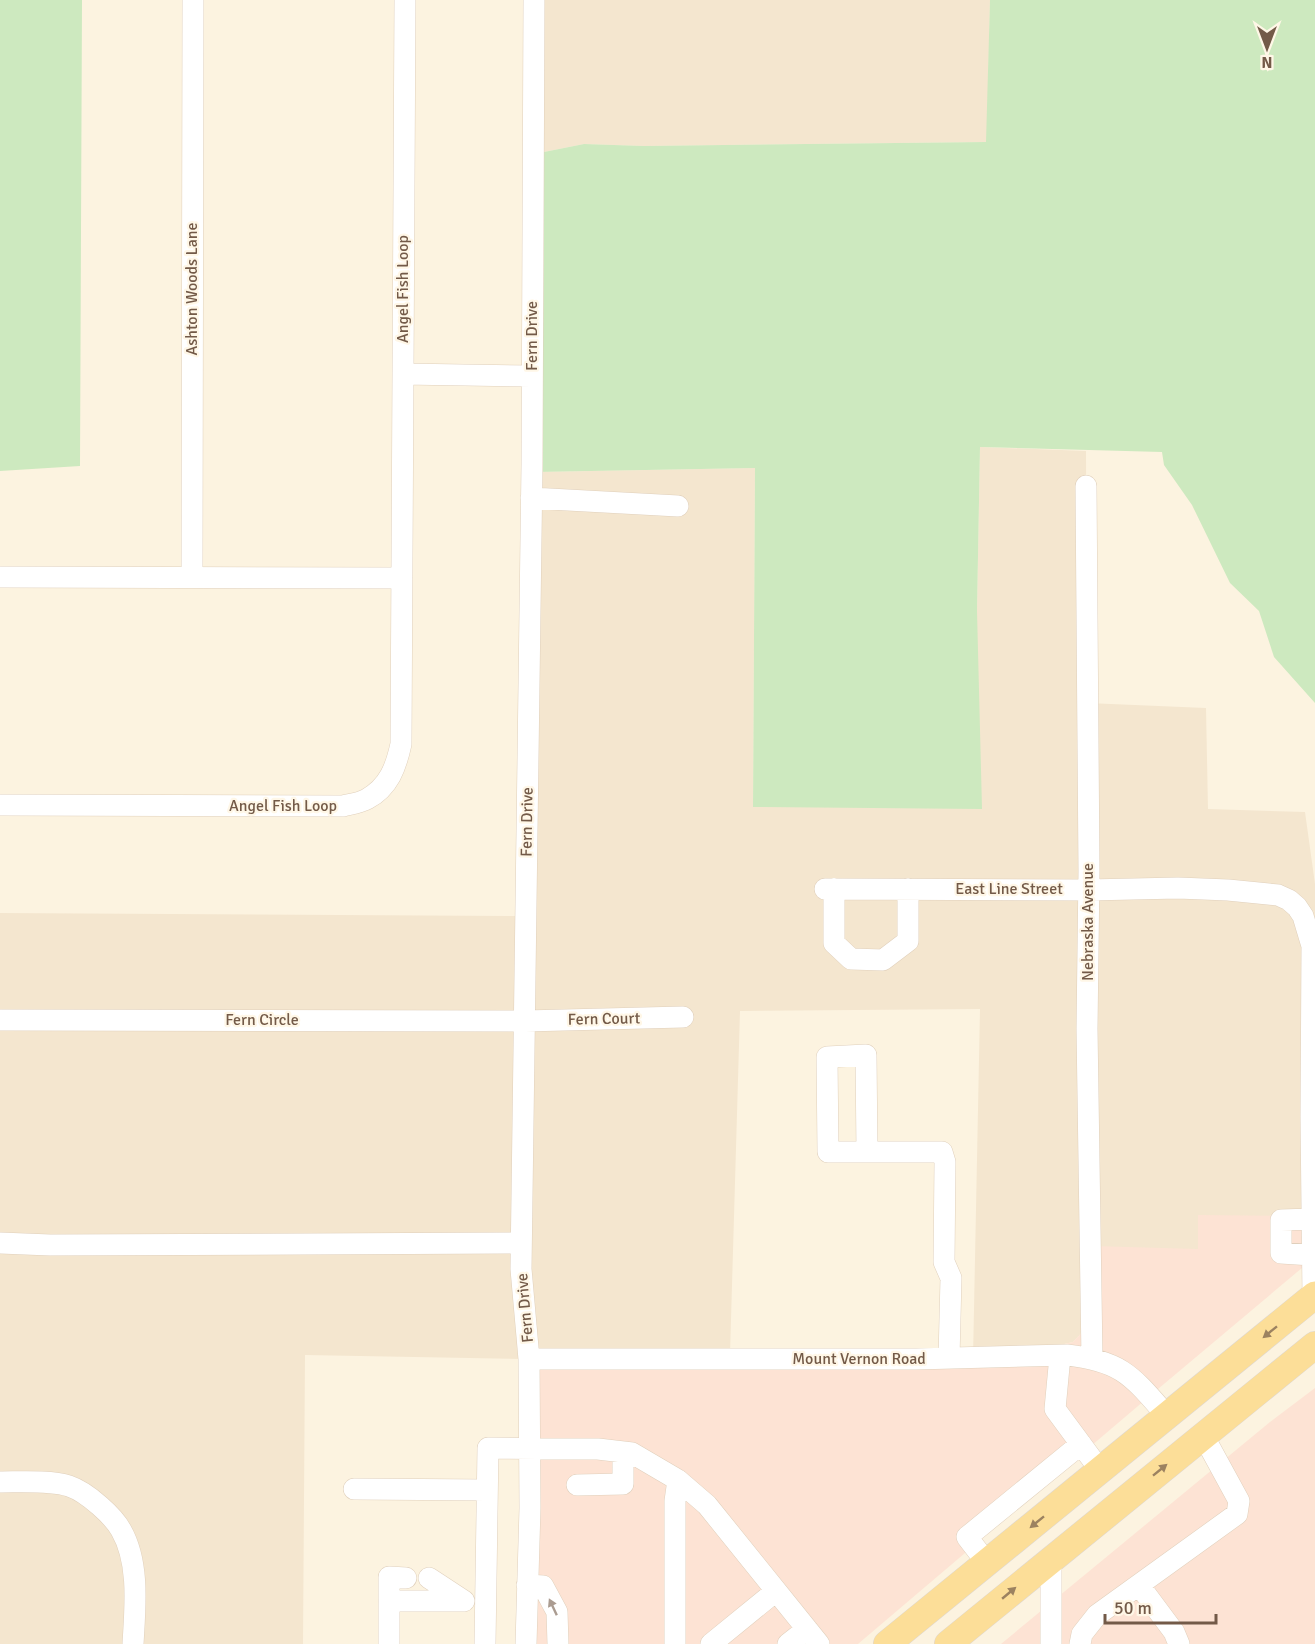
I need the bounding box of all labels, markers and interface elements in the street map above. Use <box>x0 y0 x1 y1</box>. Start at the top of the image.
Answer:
north arrow <box>1237 18 1297 78</box>
text: N <box>1261 52 1273 72</box>
street label: Ashton Woods Lane <box>182 222 202 356</box>
street label: Angel Fish Loop <box>393 235 413 343</box>
street label: Fern Drive <box>522 301 542 371</box>
street label: Fern Drive <box>516 787 538 857</box>
street label: Angel Fish Loop <box>229 796 337 816</box>
street label: Nebraska Avenue <box>1078 863 1098 981</box>
street label: East Line Street <box>955 879 1063 899</box>
street label: Fern Court <box>568 1008 641 1030</box>
street label: Fern Circle <box>225 1010 299 1030</box>
street label: Fern Drive <box>512 1272 538 1344</box>
one-way arrow <box>1262 1325 1278 1338</box>
street label: Mount Vernon Road <box>792 1349 926 1369</box>
one-way arrow <box>1152 1464 1167 1477</box>
one-way arrow <box>1029 1515 1045 1528</box>
one-way arrow <box>1001 1587 1017 1600</box>
scale bar <box>1105 1587 1216 1625</box>
one-way arrow <box>548 1597 558 1615</box>
text: 50 m <box>1114 1597 1152 1619</box>

